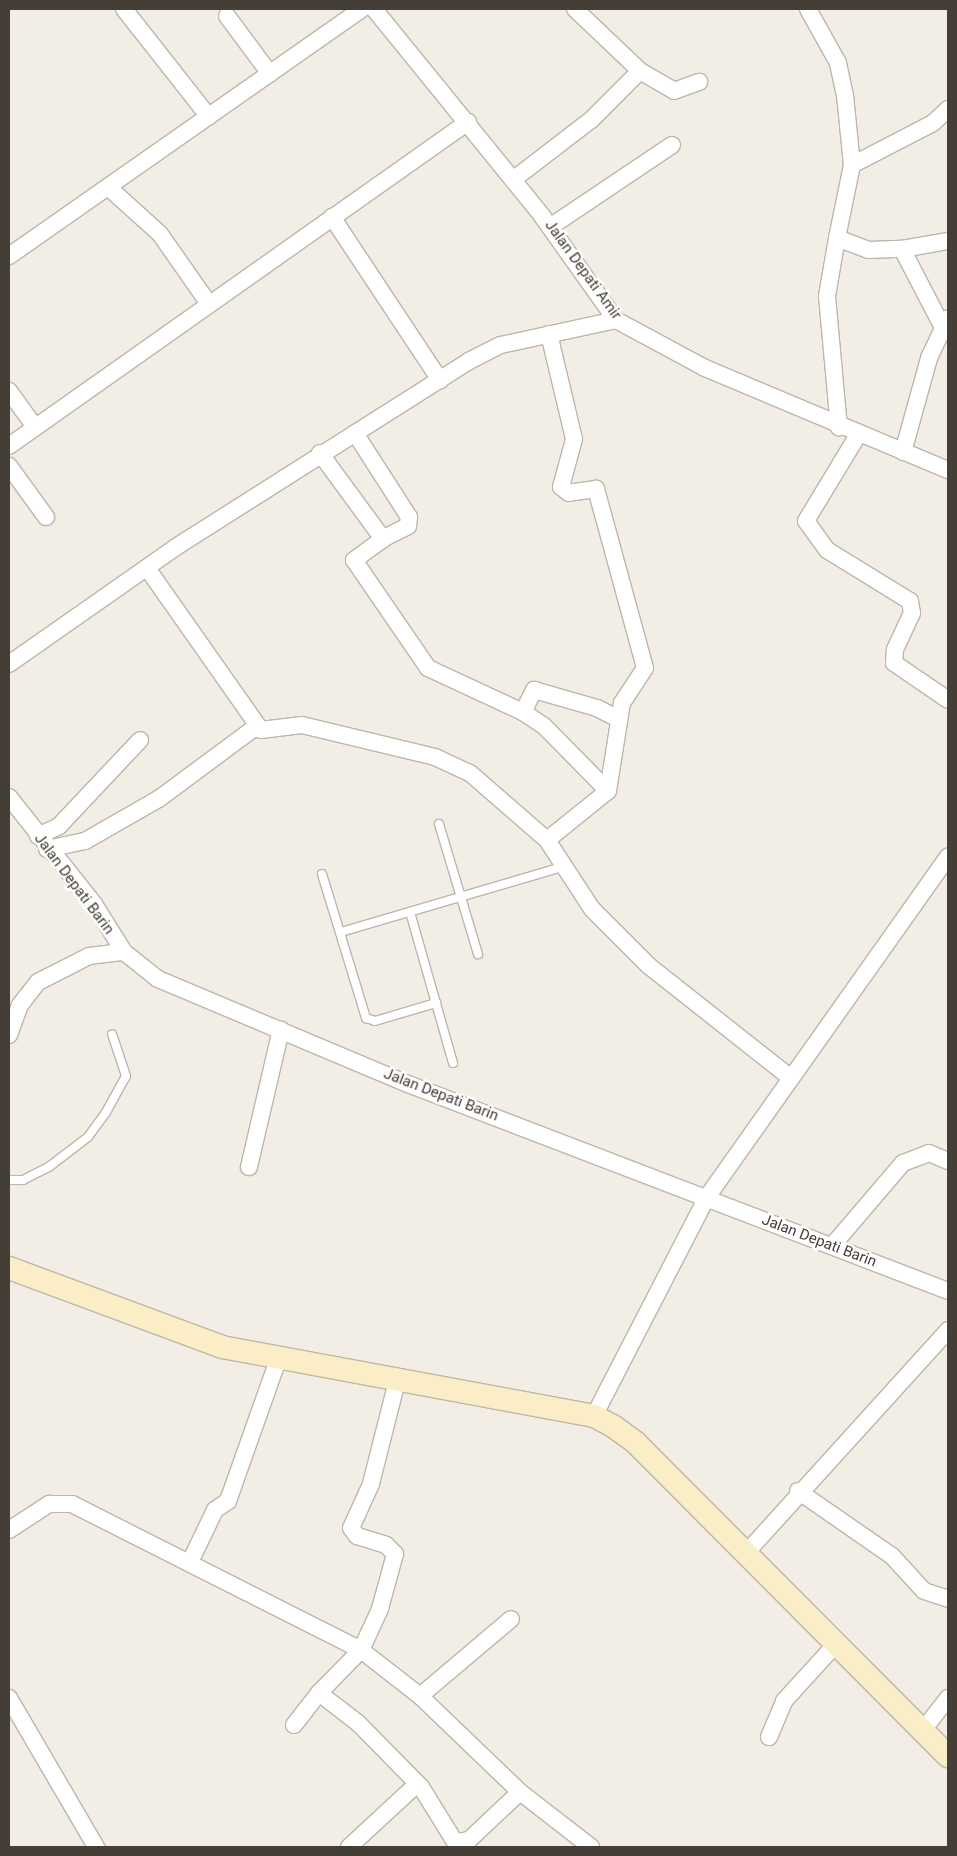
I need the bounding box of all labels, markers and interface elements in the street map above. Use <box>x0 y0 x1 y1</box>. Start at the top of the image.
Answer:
street label: Jalan Depati Amir <box>541 217 625 323</box>
street label: Jalan Depati Barin <box>30 830 118 938</box>
street label: Jalan Depati Barin <box>381 1065 501 1125</box>
street label: Jalan Depati Barin <box>759 1211 879 1271</box>

